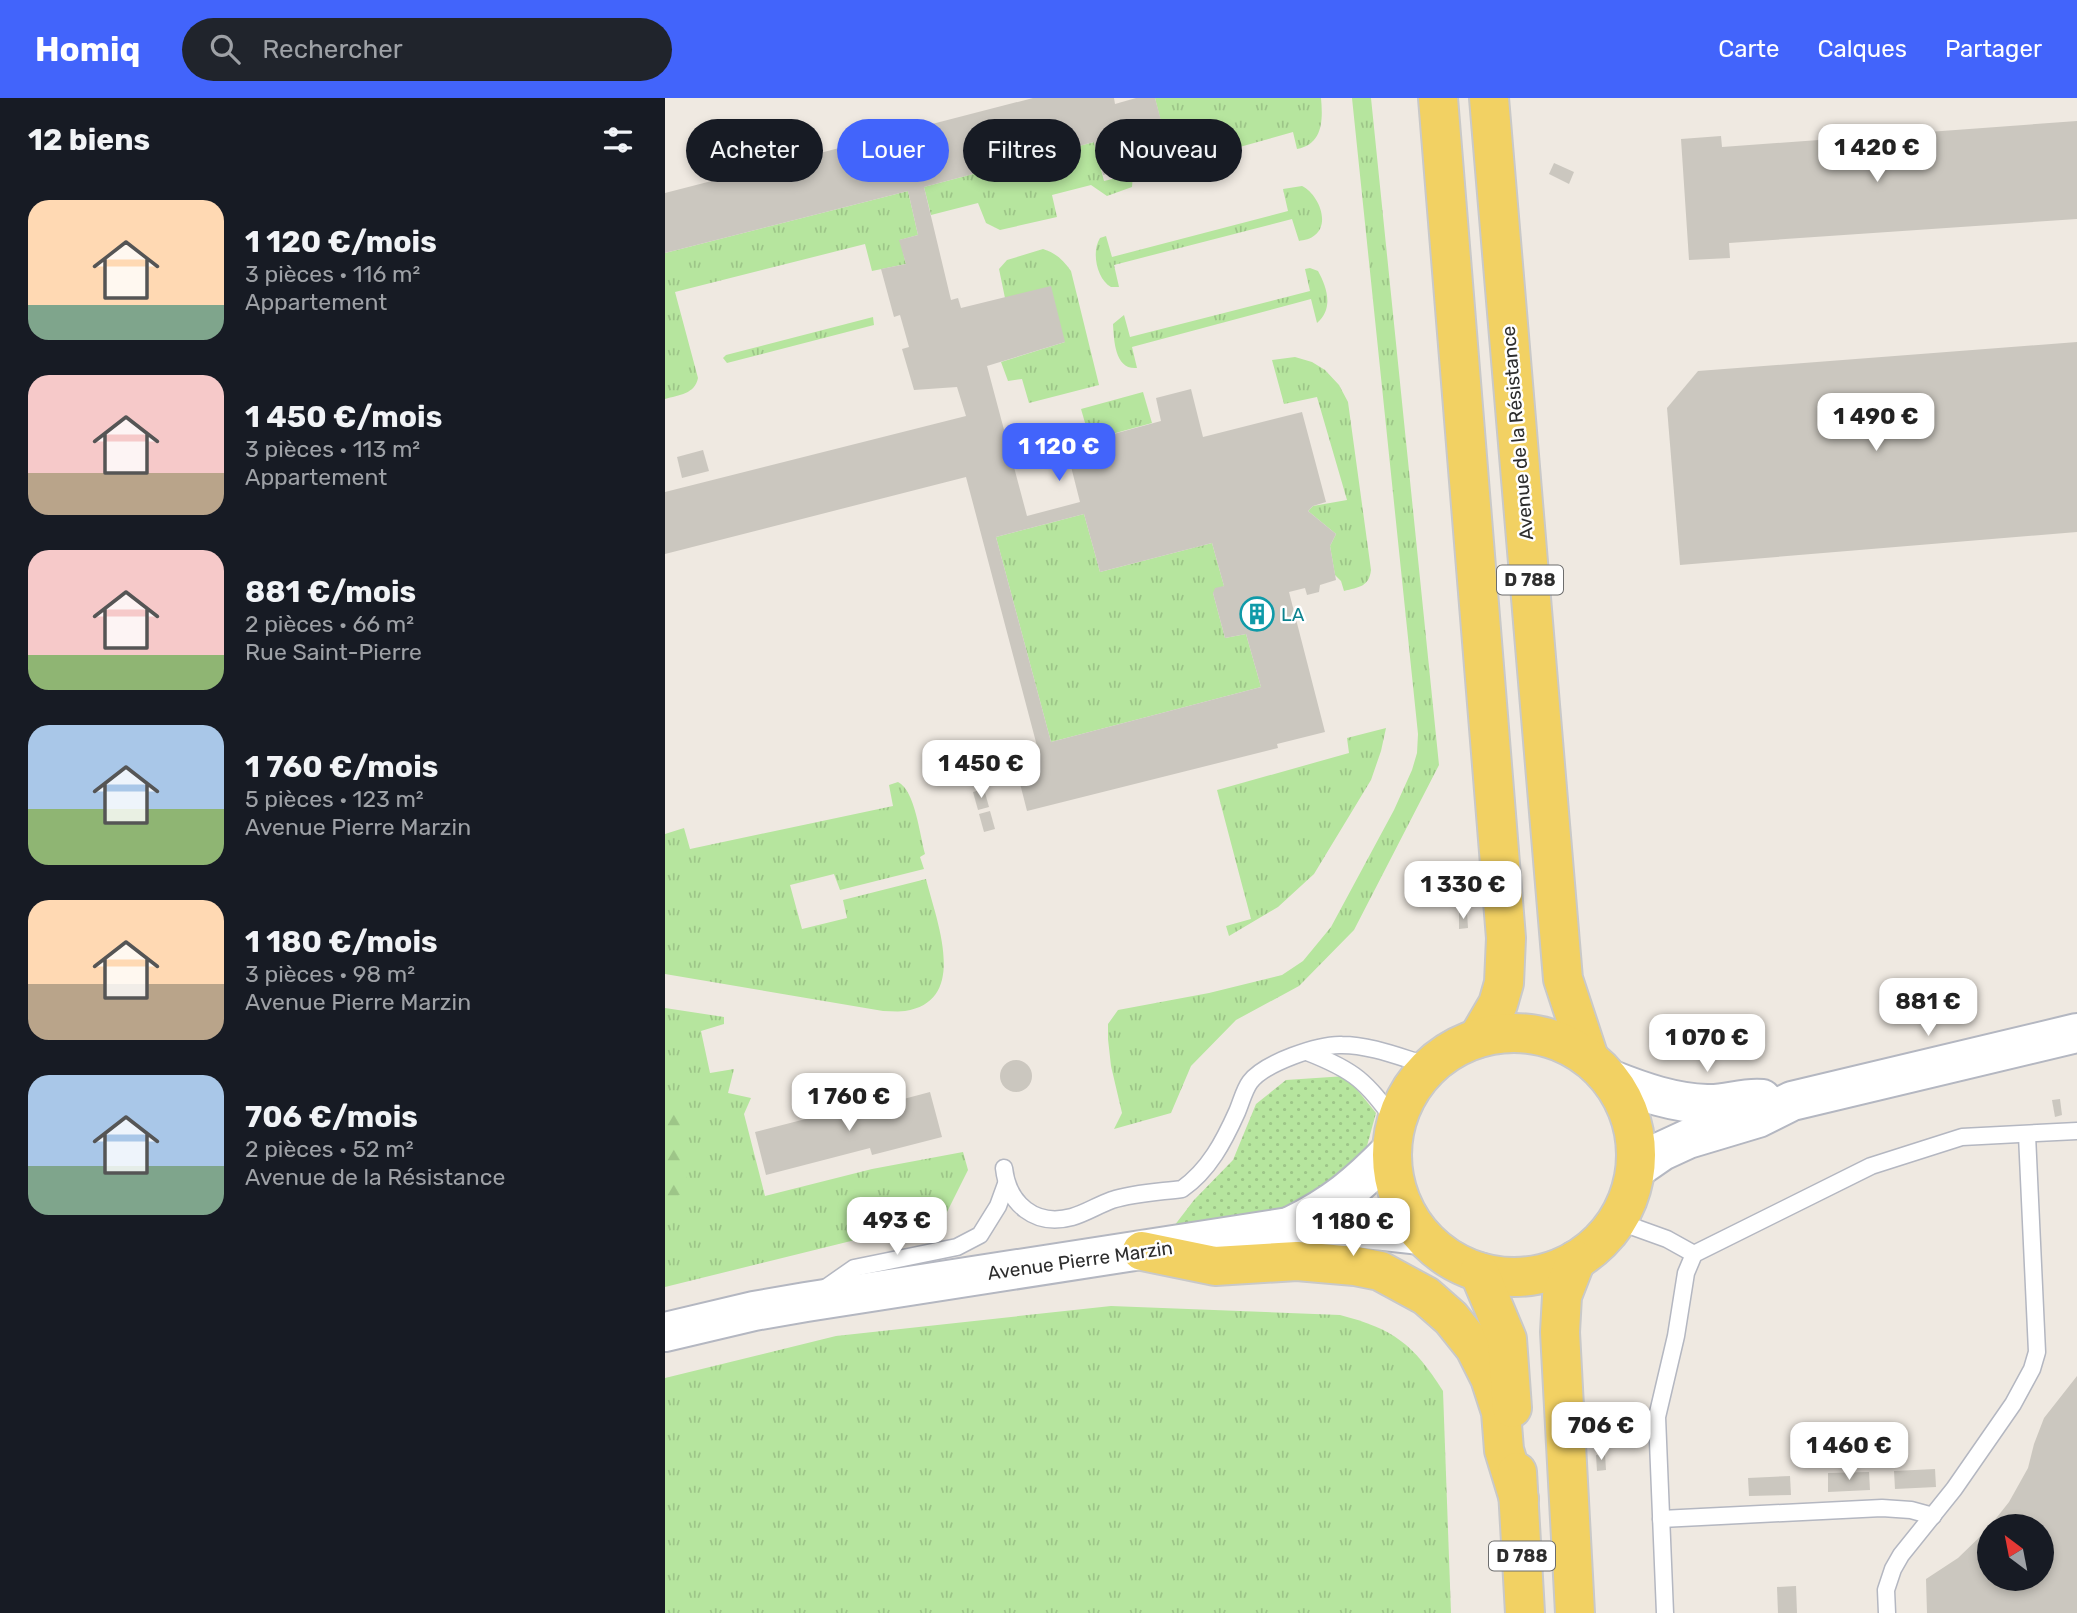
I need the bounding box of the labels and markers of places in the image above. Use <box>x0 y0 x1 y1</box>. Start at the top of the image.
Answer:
pin: 1 420 € <box>1812 125 1942 184</box>
pin: 1 490 € <box>1811 394 1941 453</box>
pin: 1 120 € <box>994 424 1124 483</box>
building icon: LA <box>1238 595 1276 633</box>
place label: LA <box>1281 603 1305 626</box>
pin: 1 450 € <box>916 740 1046 800</box>
pin: 1 330 € <box>1398 862 1528 921</box>
pin: 881 € <box>1879 978 1977 1038</box>
pin: 1 070 € <box>1642 1014 1772 1074</box>
pin: 1 760 € <box>784 1074 914 1133</box>
pin: 493 € <box>848 1198 946 1257</box>
pin: 1 180 € <box>1288 1198 1418 1258</box>
pin: 706 € <box>1552 1402 1650 1462</box>
pin: 1 460 € <box>1784 1422 1914 1482</box>

